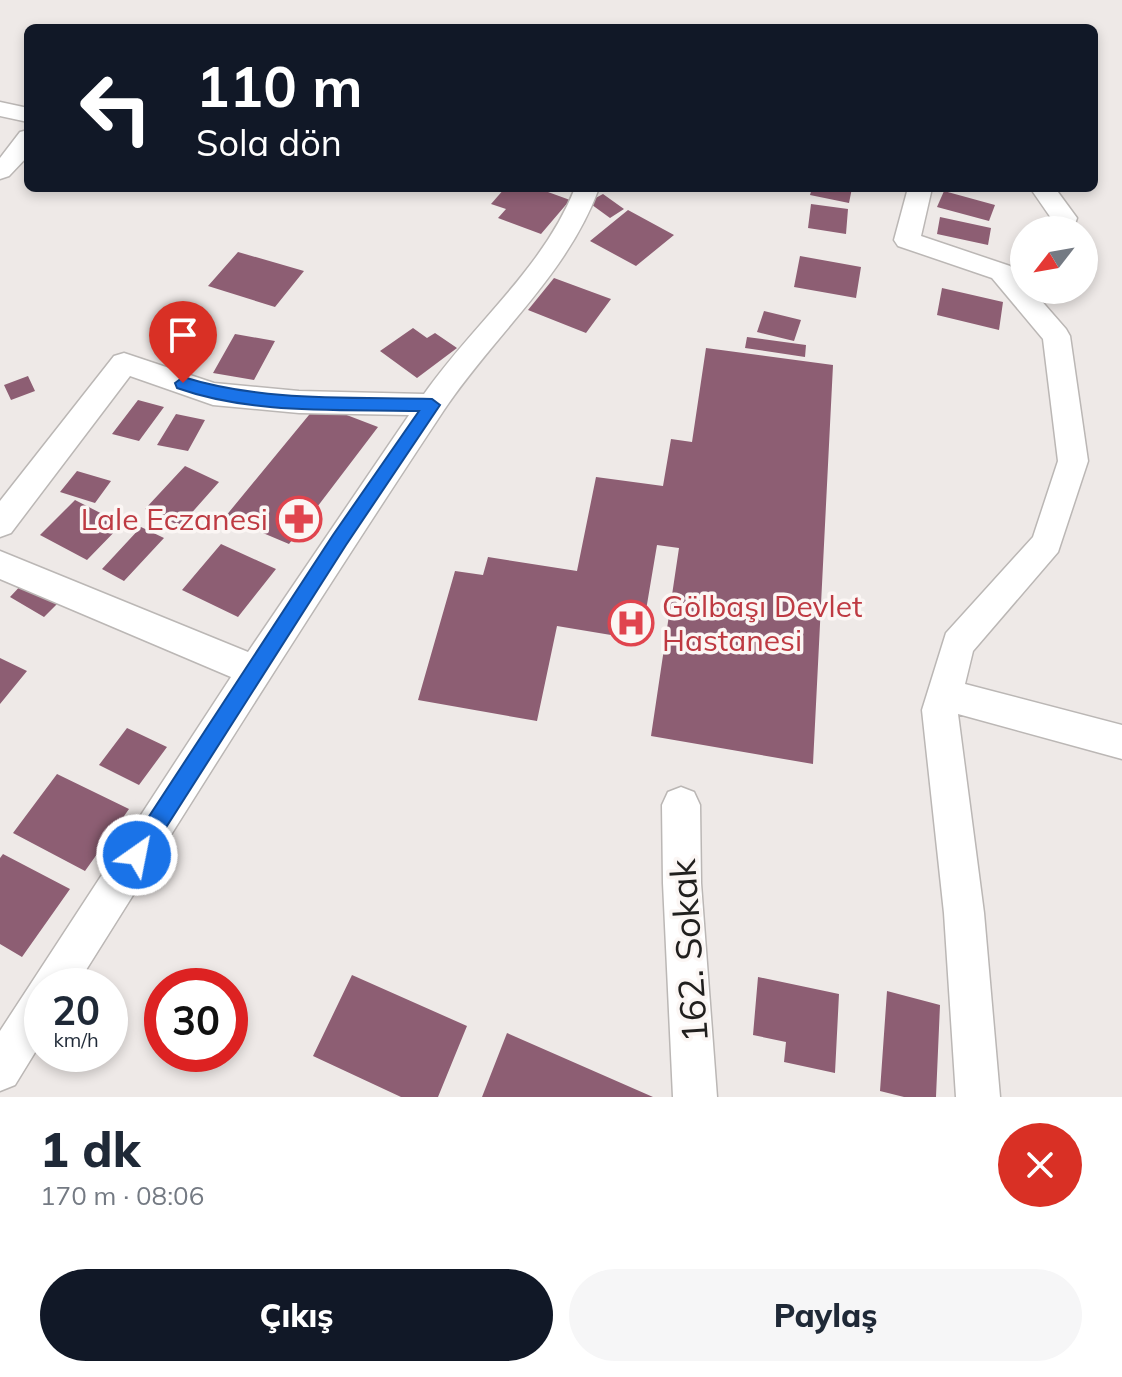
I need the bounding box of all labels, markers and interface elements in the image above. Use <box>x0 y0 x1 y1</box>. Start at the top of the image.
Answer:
text: 110 m <box>196 51 363 121</box>
icon: left <box>64 56 168 160</box>
text: Sola dön <box>196 120 342 165</box>
north arrow <box>1010 216 1098 304</box>
map controls <box>1010 216 1098 304</box>
pin <box>149 301 217 383</box>
icon: arrive <box>161 313 205 357</box>
pharmacy icon: Lale Eczanesi <box>275 495 323 543</box>
place label: Lale Eczanesi <box>81 500 268 538</box>
place label: Gölbaşı Devlet Hastanesi <box>662 587 862 659</box>
hospital icon: Gölbaşı Devlet Hastanesi <box>607 599 655 647</box>
position arrow <box>95 813 179 897</box>
street label: 162. Sokak <box>659 857 717 1044</box>
speed limit sign: 30 <box>144 968 248 1072</box>
text: 20 <box>52 985 100 1035</box>
text: km/h <box>53 1027 99 1052</box>
text: 1 dk <box>40 1119 140 1179</box>
button: close <box>998 1123 1082 1207</box>
text: 170 m · 08:06 <box>40 1179 204 1212</box>
button: Çıkış <box>40 1269 553 1361</box>
button: Paylaş <box>569 1269 1082 1361</box>

